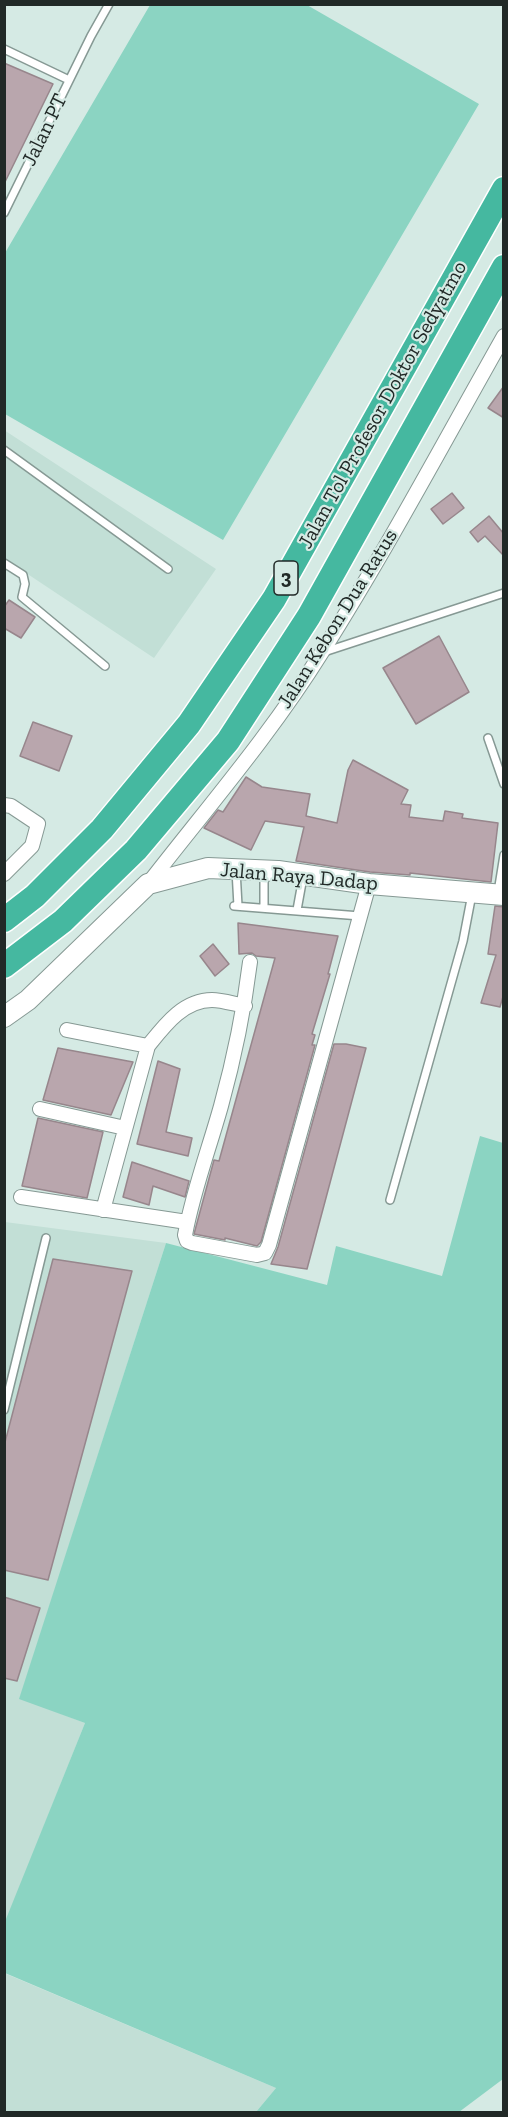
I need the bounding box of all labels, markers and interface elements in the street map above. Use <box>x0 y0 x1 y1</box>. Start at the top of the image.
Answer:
street label: Jalan PT <box>17 90 73 170</box>
street label: Jalan Tol Profesor Doktor Sedyatmo <box>293 257 473 553</box>
street label: Jalan Kebon Dua Ratus <box>273 525 403 713</box>
road number: 3 <box>274 561 298 595</box>
street label: Jalan Raya Dadap <box>219 858 379 896</box>

